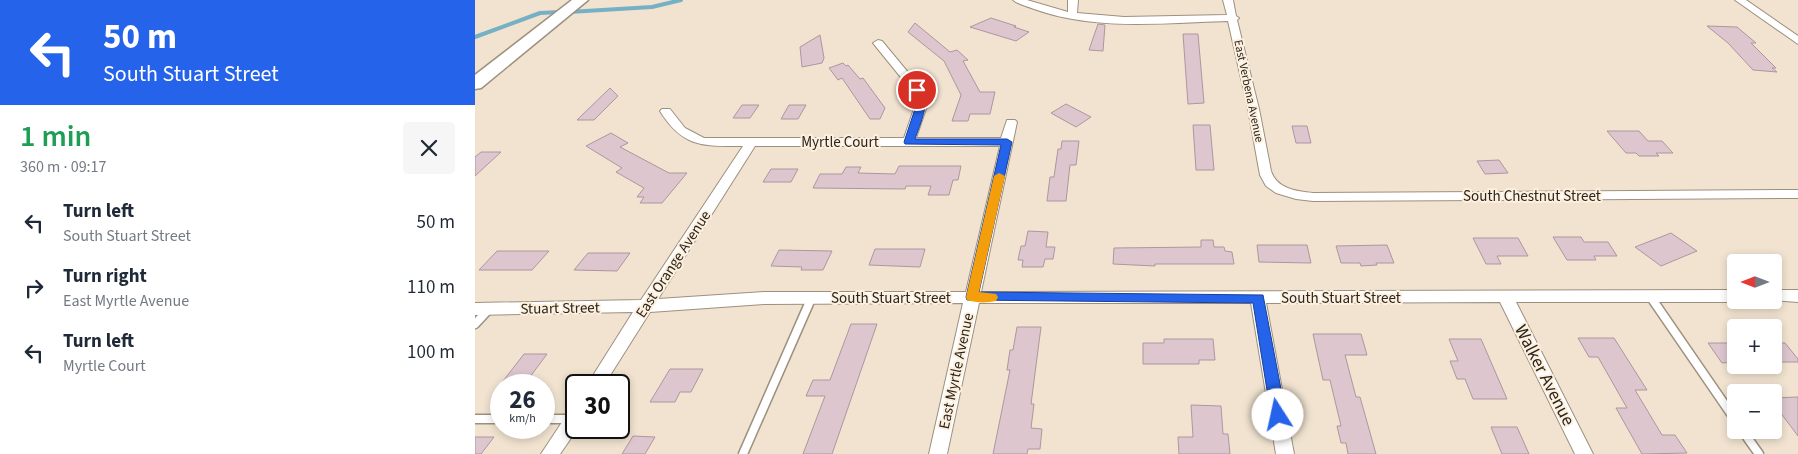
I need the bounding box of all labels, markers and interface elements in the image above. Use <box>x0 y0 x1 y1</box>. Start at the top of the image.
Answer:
text: 50 m <box>103 12 177 62</box>
icon: left <box>20 20 85 85</box>
street label: East Verbena Avenue <box>1229 38 1268 144</box>
text: South Stuart Street <box>103 58 279 90</box>
pin <box>896 69 938 111</box>
icon: arrive <box>903 76 931 104</box>
text: 1 min <box>20 115 91 158</box>
button: close <box>403 122 455 174</box>
street label: Myrtle Court <box>801 132 879 153</box>
text: 360 m · 09:17 <box>20 156 107 178</box>
street label: South Chestnut Street <box>1463 186 1601 207</box>
text: Turn left <box>63 198 134 225</box>
street label: East Orange Avenue <box>631 207 716 322</box>
icon: left <box>20 209 48 237</box>
text: 50 m <box>417 209 455 236</box>
text: South Stuart Street <box>63 225 191 247</box>
north arrow <box>1727 254 1783 309</box>
map controls <box>1727 254 1782 439</box>
text: Turn right <box>63 263 147 290</box>
icon: right <box>20 274 48 302</box>
text: 110 m <box>407 274 455 301</box>
street label: South Stuart Street <box>831 288 951 309</box>
street label: South Stuart Street <box>1281 288 1401 309</box>
text: East Myrtle Avenue <box>63 290 189 312</box>
street label: Stuart Street <box>520 297 600 320</box>
street label: East Myrtle Avenue <box>934 311 979 431</box>
button: + <box>1727 319 1782 374</box>
street label: Walker Avenue <box>1508 320 1581 430</box>
text: Turn left <box>63 328 134 355</box>
icon: left <box>20 339 48 367</box>
text: 100 m <box>407 339 455 366</box>
text: Myrtle Court <box>63 355 146 377</box>
speed limit sign: 30 <box>565 374 630 439</box>
text: 26 <box>509 382 536 418</box>
button: − <box>1727 384 1782 439</box>
position arrow <box>1251 388 1303 440</box>
text: km/h <box>509 410 536 427</box>

